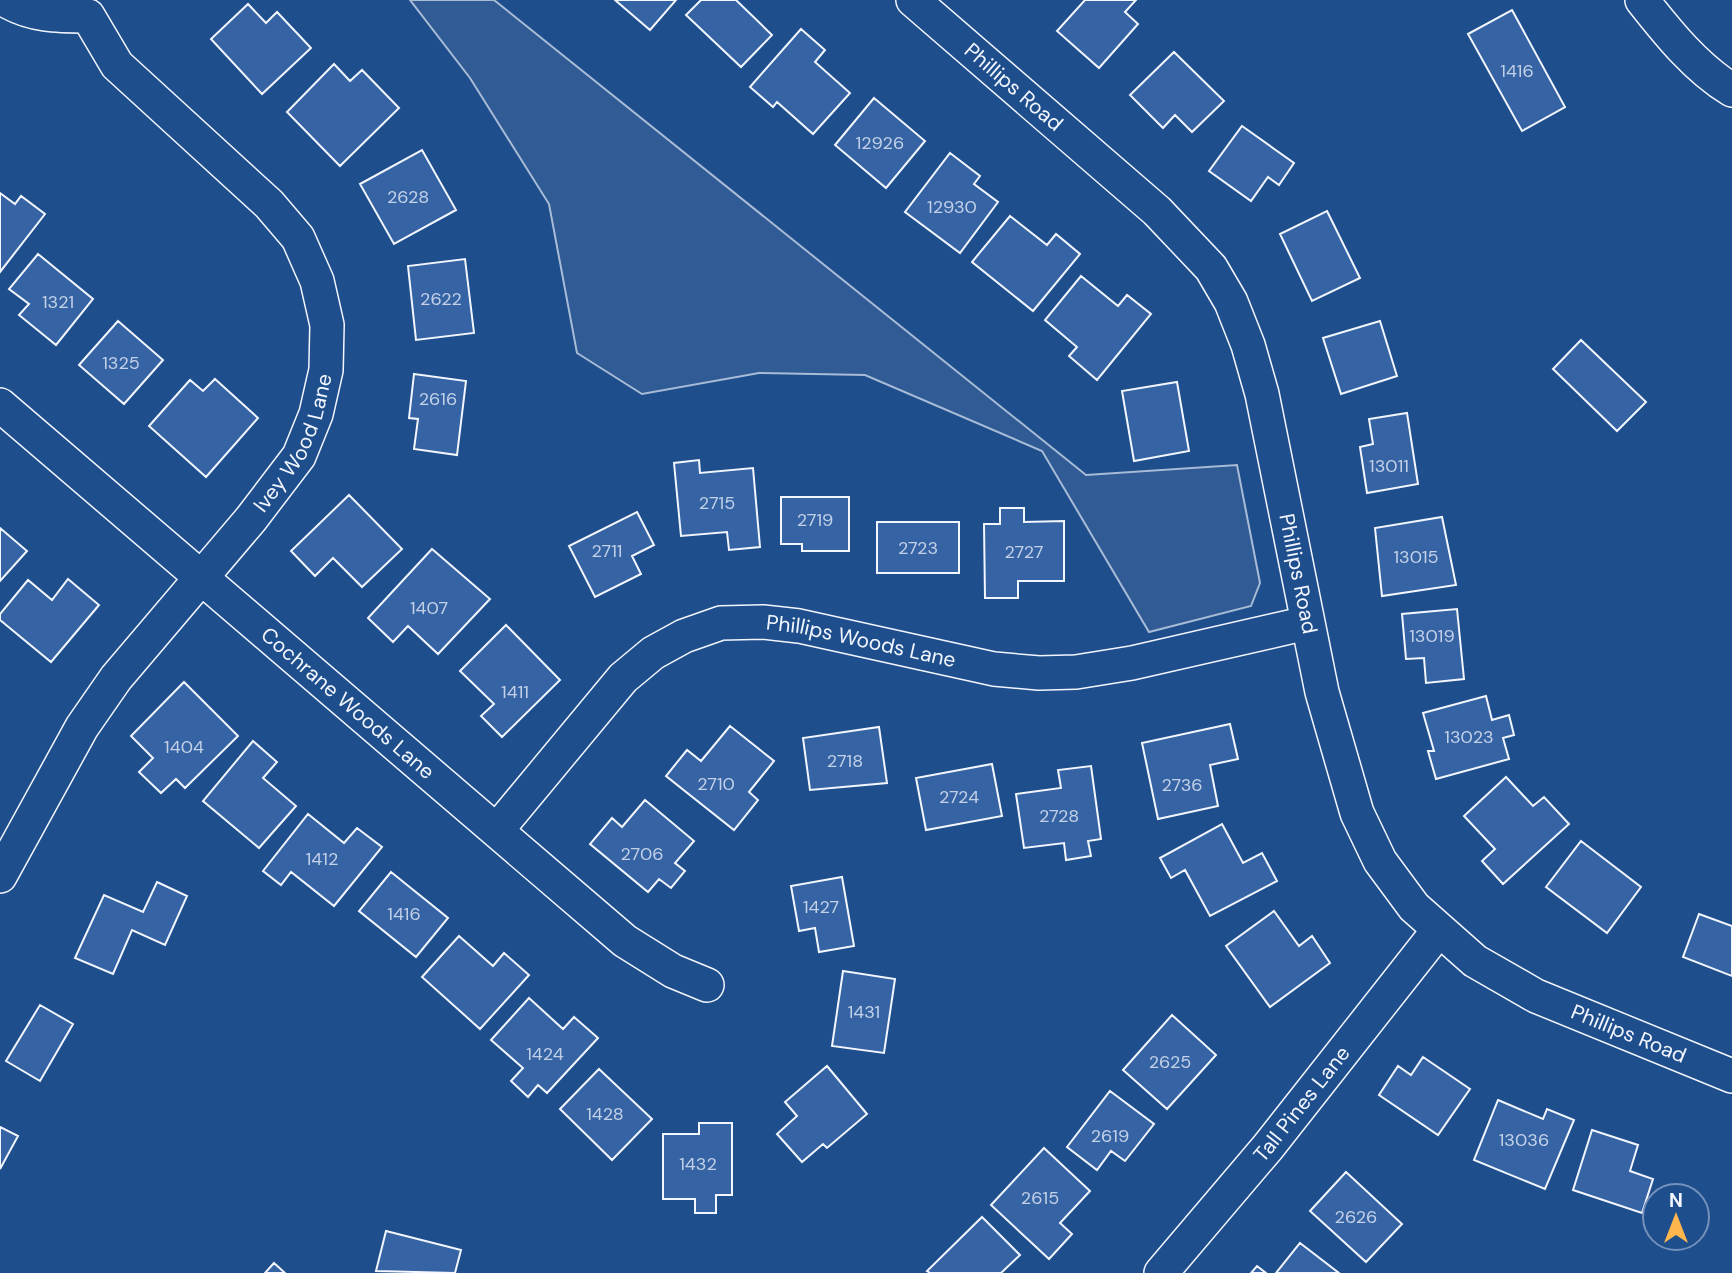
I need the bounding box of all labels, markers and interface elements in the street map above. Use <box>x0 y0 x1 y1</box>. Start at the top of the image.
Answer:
street label: Phillips Road <box>958 37 1069 137</box>
house number: 1416 <box>1500 59 1534 83</box>
house number: 12926 <box>856 131 904 155</box>
house number: 2628 <box>387 185 429 209</box>
house number: 12930 <box>927 195 977 219</box>
house number: 2622 <box>420 287 462 311</box>
house number: 1321 <box>42 290 74 314</box>
house number: 1325 <box>102 351 140 375</box>
street label: Ivey Wood Lane <box>247 371 339 518</box>
house number: 2616 <box>419 387 457 411</box>
house number: 13011 <box>1369 454 1409 478</box>
house number: 2715 <box>699 491 735 515</box>
house number: 2719 <box>797 508 833 532</box>
street label: Phillips Road <box>1272 511 1324 636</box>
house number: 2723 <box>898 536 938 560</box>
house number: 2711 <box>592 539 622 563</box>
house number: 2727 <box>1005 540 1043 564</box>
house number: 13015 <box>1393 545 1439 569</box>
house number: 1407 <box>410 596 448 620</box>
street label: Phillips Woods Lane <box>765 608 959 674</box>
street label: Cochrane Woods Lane <box>255 621 440 786</box>
house number: 13019 <box>1409 624 1455 648</box>
house number: 1411 <box>501 680 529 704</box>
house number: 13023 <box>1444 725 1494 749</box>
house number: 1404 <box>164 735 204 759</box>
house number: 2718 <box>827 749 863 773</box>
house number: 2710 <box>697 772 735 796</box>
house number: 2736 <box>1161 773 1203 797</box>
house number: 2724 <box>939 785 979 809</box>
house number: 2728 <box>1039 804 1079 828</box>
house number: 2706 <box>620 842 664 866</box>
house number: 1412 <box>306 847 338 871</box>
house number: 1427 <box>803 895 839 919</box>
house number: 1416 <box>387 902 421 926</box>
street label: Phillips Road <box>1567 998 1690 1070</box>
house number: 1431 <box>848 1000 880 1024</box>
street label: Tall Pines Lane <box>1247 1040 1356 1168</box>
house number: 1424 <box>526 1042 564 1066</box>
house number: 2625 <box>1149 1050 1191 1074</box>
house number: 1428 <box>586 1102 624 1126</box>
house number: 2619 <box>1091 1124 1129 1148</box>
house number: 13036 <box>1499 1128 1549 1152</box>
house number: 1432 <box>679 1152 717 1176</box>
north arrow <box>1641 1182 1711 1252</box>
house number: 2615 <box>1021 1186 1059 1210</box>
text: N <box>1669 1188 1683 1213</box>
house number: 2626 <box>1335 1205 1377 1229</box>

